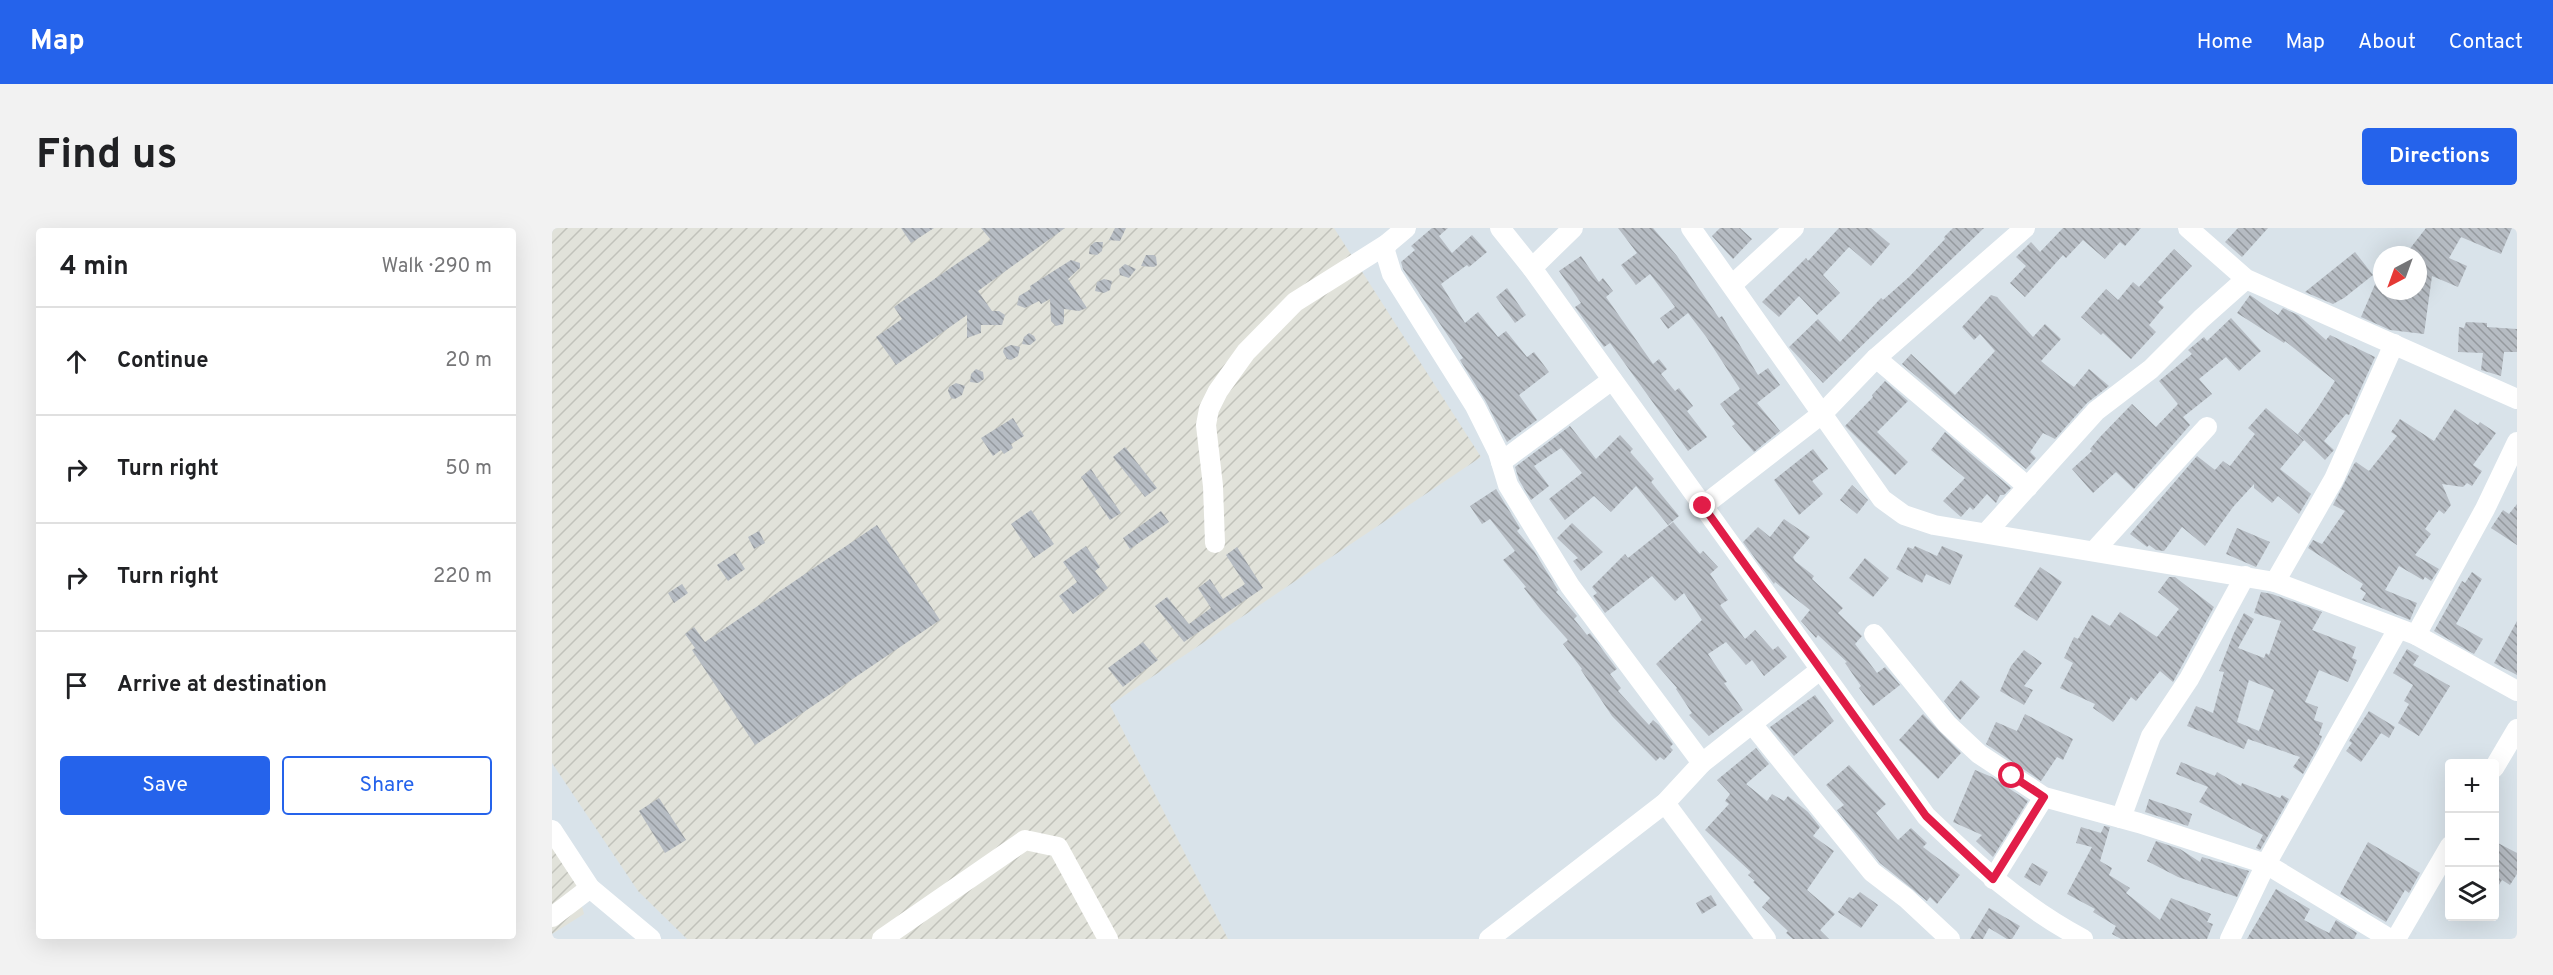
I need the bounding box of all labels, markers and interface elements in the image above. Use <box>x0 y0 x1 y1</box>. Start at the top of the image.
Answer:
text: Map <box>30 24 85 60</box>
text: Home <box>2197 29 2253 56</box>
text: Map <box>2286 29 2325 56</box>
text: About <box>2358 29 2416 56</box>
text: Contact <box>2449 29 2523 56</box>
button: Directions <box>2362 128 2517 185</box>
text: Find us <box>36 130 177 183</box>
north arrow <box>2373 246 2427 300</box>
text: 4 min <box>60 251 129 284</box>
text: Walk · 290 m <box>381 254 492 280</box>
icon: ahead <box>60 345 93 378</box>
text: Continue <box>117 348 208 375</box>
text: 20 m <box>445 348 492 374</box>
icon: right <box>60 453 93 486</box>
text: Turn right <box>117 456 219 483</box>
text: 50 m <box>445 456 492 482</box>
route end <box>1689 492 1715 518</box>
icon: right <box>60 561 93 594</box>
text: Turn right <box>117 564 219 591</box>
text: 220 m <box>433 564 492 590</box>
icon: arrive <box>60 669 93 702</box>
text: Arrive at destination <box>117 672 327 699</box>
button: Save <box>60 756 270 815</box>
button: Share <box>282 756 492 815</box>
map controls <box>2445 759 2499 921</box>
button: + <box>2445 759 2499 813</box>
route start <box>1998 762 2024 788</box>
button: − <box>2445 813 2499 867</box>
button: layers <box>2445 867 2499 921</box>

